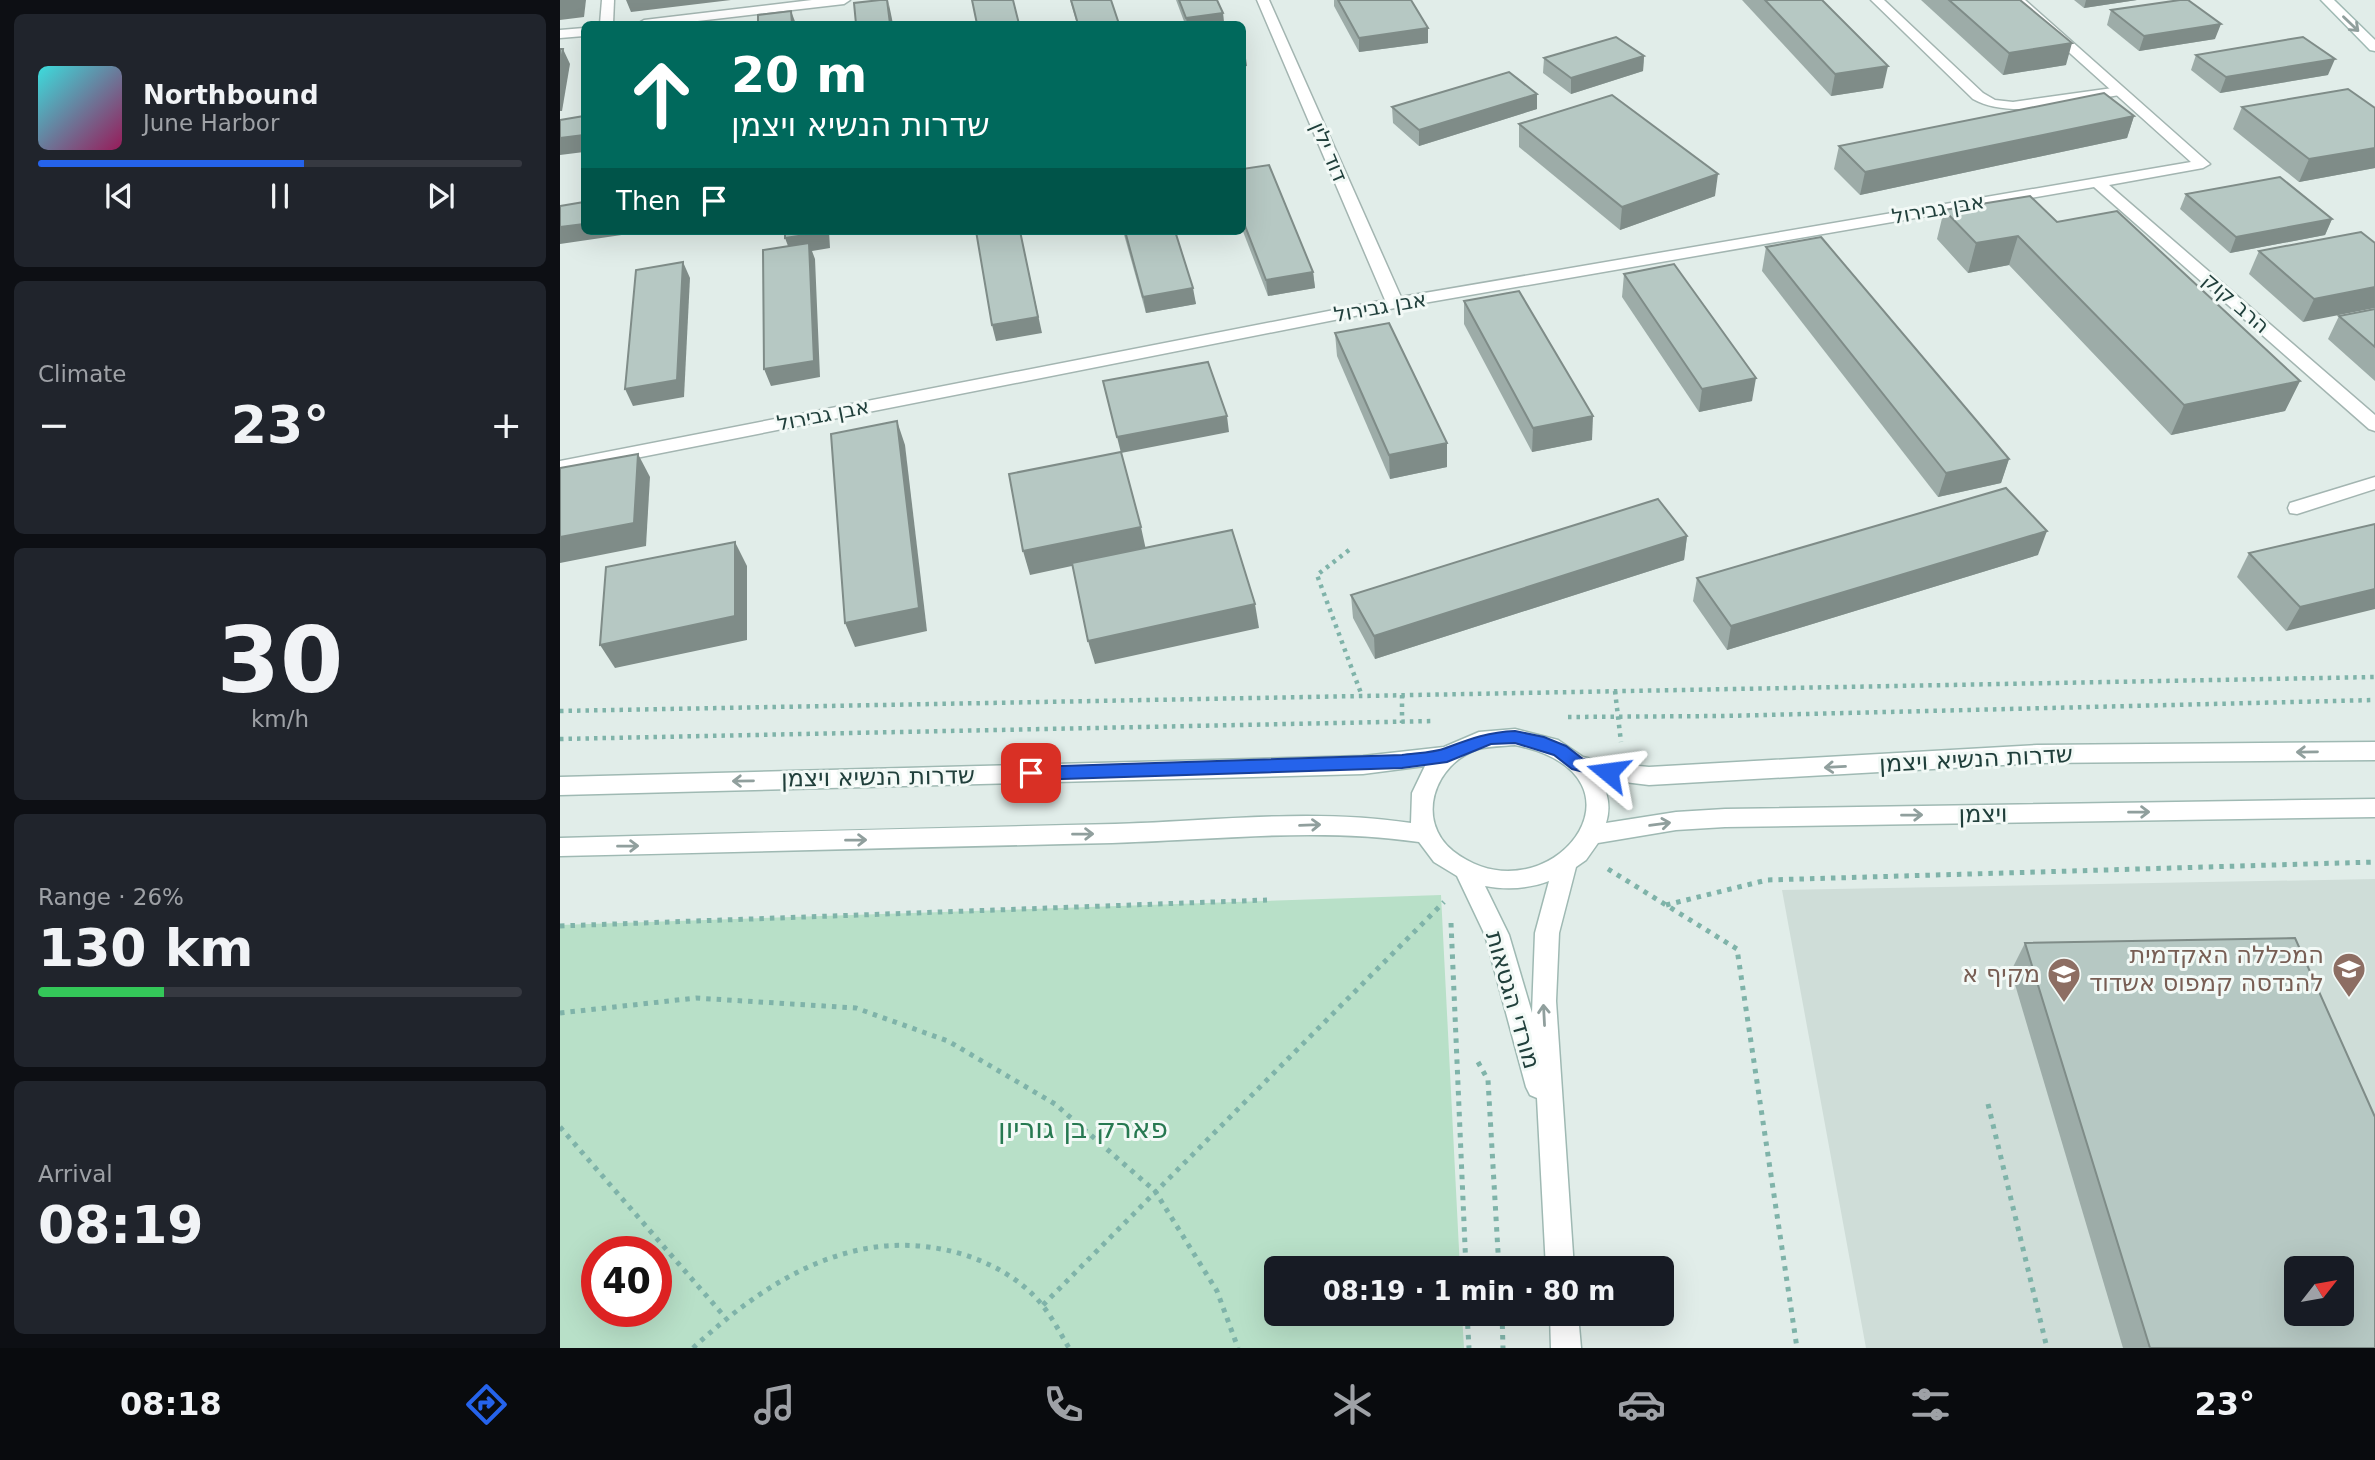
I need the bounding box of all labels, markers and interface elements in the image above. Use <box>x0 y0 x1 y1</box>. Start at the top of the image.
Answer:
one-way arrow <box>2342 15 2359 32</box>
text: 20 m <box>731 47 867 104</box>
icon: ahead <box>616 49 707 140</box>
text: Northbound <box>143 80 319 110</box>
text: שדרות הנשיא ויצמן <box>731 106 990 144</box>
text: June Harbor <box>143 110 279 136</box>
street label: דוד ילין <box>1306 119 1352 185</box>
icon: previous <box>100 177 138 215</box>
icon: pause <box>261 177 299 215</box>
icon: next <box>422 177 460 215</box>
icon: arrive <box>695 182 733 220</box>
text: Then <box>616 186 681 216</box>
street label: אבן גבירול <box>1890 189 1986 229</box>
street label: הרב קוק <box>2198 268 2274 338</box>
street label: אבן גבירול <box>1332 287 1428 327</box>
text: Climate <box>38 361 127 387</box>
street label: אבן גבירול <box>775 394 871 436</box>
text: 23° <box>231 395 329 455</box>
text: − <box>38 403 70 447</box>
text: + <box>490 403 522 447</box>
text: 30 <box>217 608 343 713</box>
text: km/h <box>251 706 309 732</box>
position arrow <box>1571 735 1645 809</box>
street label: שדרות הנשיא ויצמן <box>1878 740 2074 778</box>
pin <box>1001 743 1061 803</box>
one-way arrow <box>2296 745 2319 758</box>
icon: arrive <box>1012 754 1050 792</box>
one-way arrow <box>1823 760 1846 773</box>
street label: שדרות הנשיא ויצמן <box>781 761 975 793</box>
one-way arrow <box>732 774 755 787</box>
street label: ויצמן <box>1958 800 2008 828</box>
one-way arrow <box>2127 805 2150 819</box>
one-way arrow <box>1900 808 1923 822</box>
one-way arrow <box>1648 817 1671 830</box>
one-way arrow <box>1299 818 1322 831</box>
one-way arrow <box>1071 827 1094 841</box>
one-way arrow <box>844 833 867 847</box>
one-way arrow <box>616 839 639 852</box>
text: Range · 26% <box>38 884 184 910</box>
text: 130 km <box>38 918 253 978</box>
street label: מורדי הגטאות <box>1480 928 1546 1072</box>
place label: המכללה האקדמית להנדסה קמפוס אשדוד <box>2089 941 2324 997</box>
school or university icon: המכללה האקדמית להנדסה קמפוס אשדוד <box>2330 950 2368 999</box>
school or university icon: מקיף א <box>2045 955 2083 1004</box>
place label: מקיף א <box>1962 960 2040 988</box>
one-way arrow <box>1538 1004 1551 1027</box>
park label: פארק בן גוריון <box>998 1112 1168 1145</box>
text: Arrival <box>38 1161 113 1187</box>
text: 08:19 <box>38 1195 204 1255</box>
speed limit sign: 40 <box>581 1236 672 1327</box>
north arrow <box>2284 1256 2354 1326</box>
map controls <box>2284 1256 2354 1326</box>
text: 08:19 · 1 min · 80 m <box>1323 1276 1615 1306</box>
icon: directions <box>462 1380 511 1429</box>
icon: music <box>750 1380 799 1429</box>
icon: phone <box>1039 1380 1088 1429</box>
icon: climate <box>1328 1380 1377 1429</box>
icon: car <box>1617 1380 1666 1429</box>
icon: filters <box>1906 1380 1955 1429</box>
text: 08:18 <box>120 1385 222 1423</box>
text: 23° <box>2194 1385 2255 1423</box>

